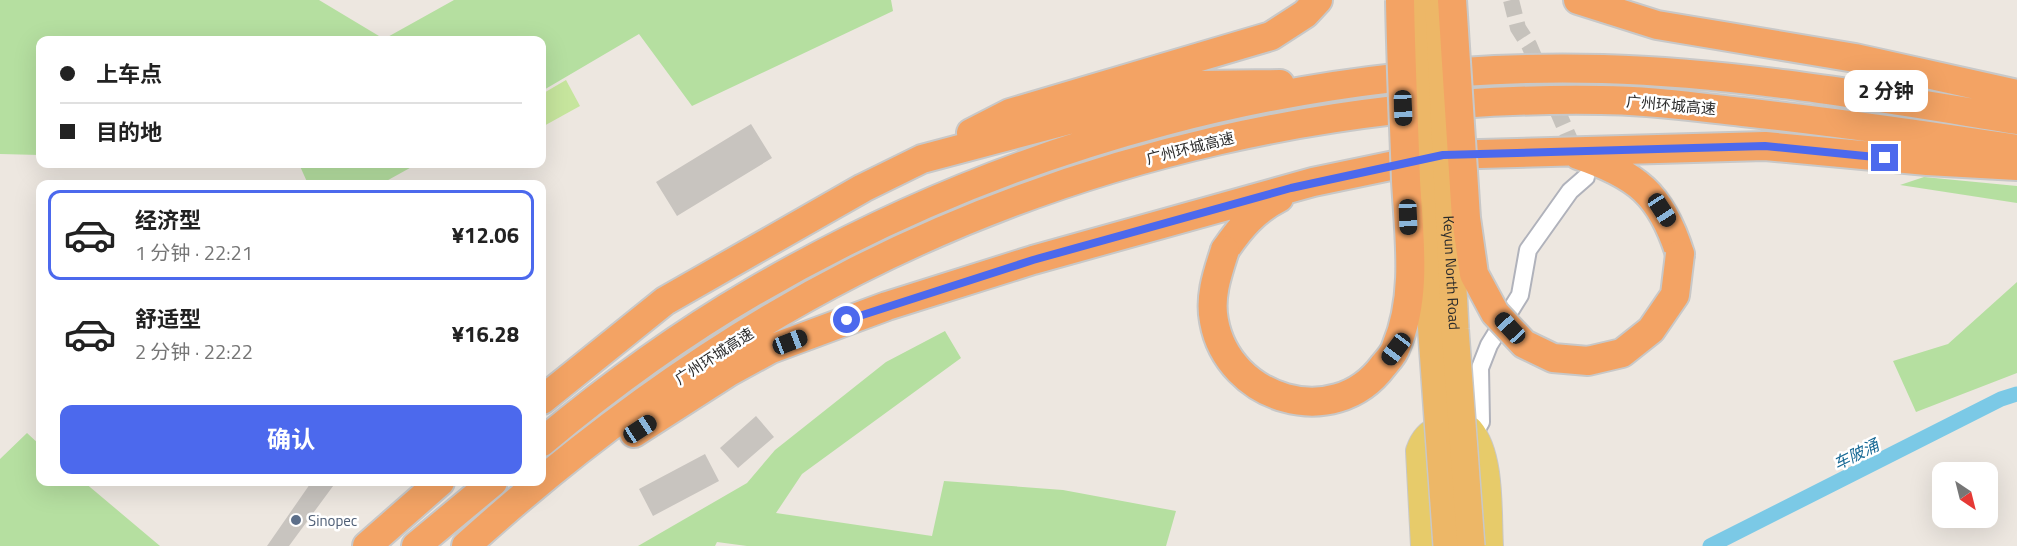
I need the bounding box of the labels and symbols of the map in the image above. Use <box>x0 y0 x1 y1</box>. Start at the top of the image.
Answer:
callout: 2 分钟 <box>1843 71 1927 113</box>
car <box>1393 90 1413 126</box>
street label: 广州环城高速 <box>1625 90 1717 120</box>
street label: 广州环城高速 <box>1144 126 1236 170</box>
route end <box>1871 144 1898 171</box>
car <box>1645 190 1679 230</box>
car <box>1398 199 1418 235</box>
street label: Keyun North Road <box>1438 215 1467 331</box>
route start <box>833 306 860 333</box>
car <box>1491 309 1529 347</box>
street label: 广州环城高速 <box>670 322 758 390</box>
car <box>770 327 810 357</box>
car <box>1378 329 1414 369</box>
car <box>620 412 660 446</box>
water label: 车陂涌 <box>1829 432 1885 475</box>
north arrow <box>1932 462 1998 528</box>
place label: Sinopec <box>308 509 357 532</box>
marker: Sinopec <box>289 513 303 527</box>

